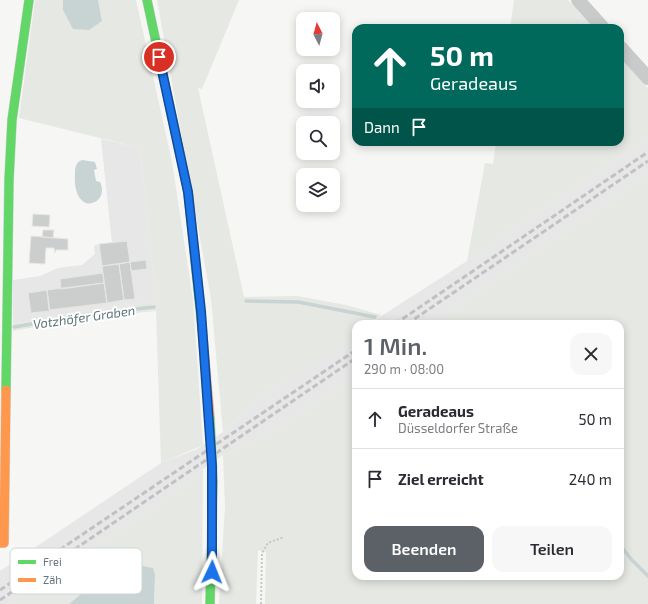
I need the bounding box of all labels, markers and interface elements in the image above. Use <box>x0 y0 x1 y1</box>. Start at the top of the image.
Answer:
north arrow <box>296 12 340 56</box>
map controls <box>296 12 340 212</box>
text: 50 m <box>430 38 494 72</box>
pin <box>142 40 176 74</box>
icon: ahead <box>364 40 416 92</box>
icon: arrive <box>148 46 170 68</box>
button: sound <box>296 64 340 108</box>
text: Geradeaus <box>430 72 517 94</box>
button: search <box>296 116 340 160</box>
icon: arrive <box>408 116 430 138</box>
text: Dann <box>364 118 400 136</box>
button: layers <box>296 168 340 212</box>
water label: Votzhöfer Graben <box>32 302 136 332</box>
text: 1 Min. <box>364 331 427 360</box>
button: close <box>570 333 612 375</box>
text: 290 m · 08:00 <box>364 361 444 377</box>
text: Geradeaus <box>398 402 474 420</box>
icon: ahead <box>364 408 386 430</box>
text: 50 m <box>578 410 612 428</box>
text: Düsseldorfer Straße <box>398 420 518 436</box>
icon: arrive <box>364 468 386 490</box>
text: Ziel erreicht <box>398 470 484 488</box>
text: 240 m <box>569 470 612 488</box>
button: Beenden <box>364 526 484 572</box>
button: Teilen <box>492 526 612 572</box>
legend <box>10 548 142 594</box>
position arrow <box>191 551 233 593</box>
text: Frei <box>43 555 62 568</box>
text: Zäh <box>43 573 62 586</box>

